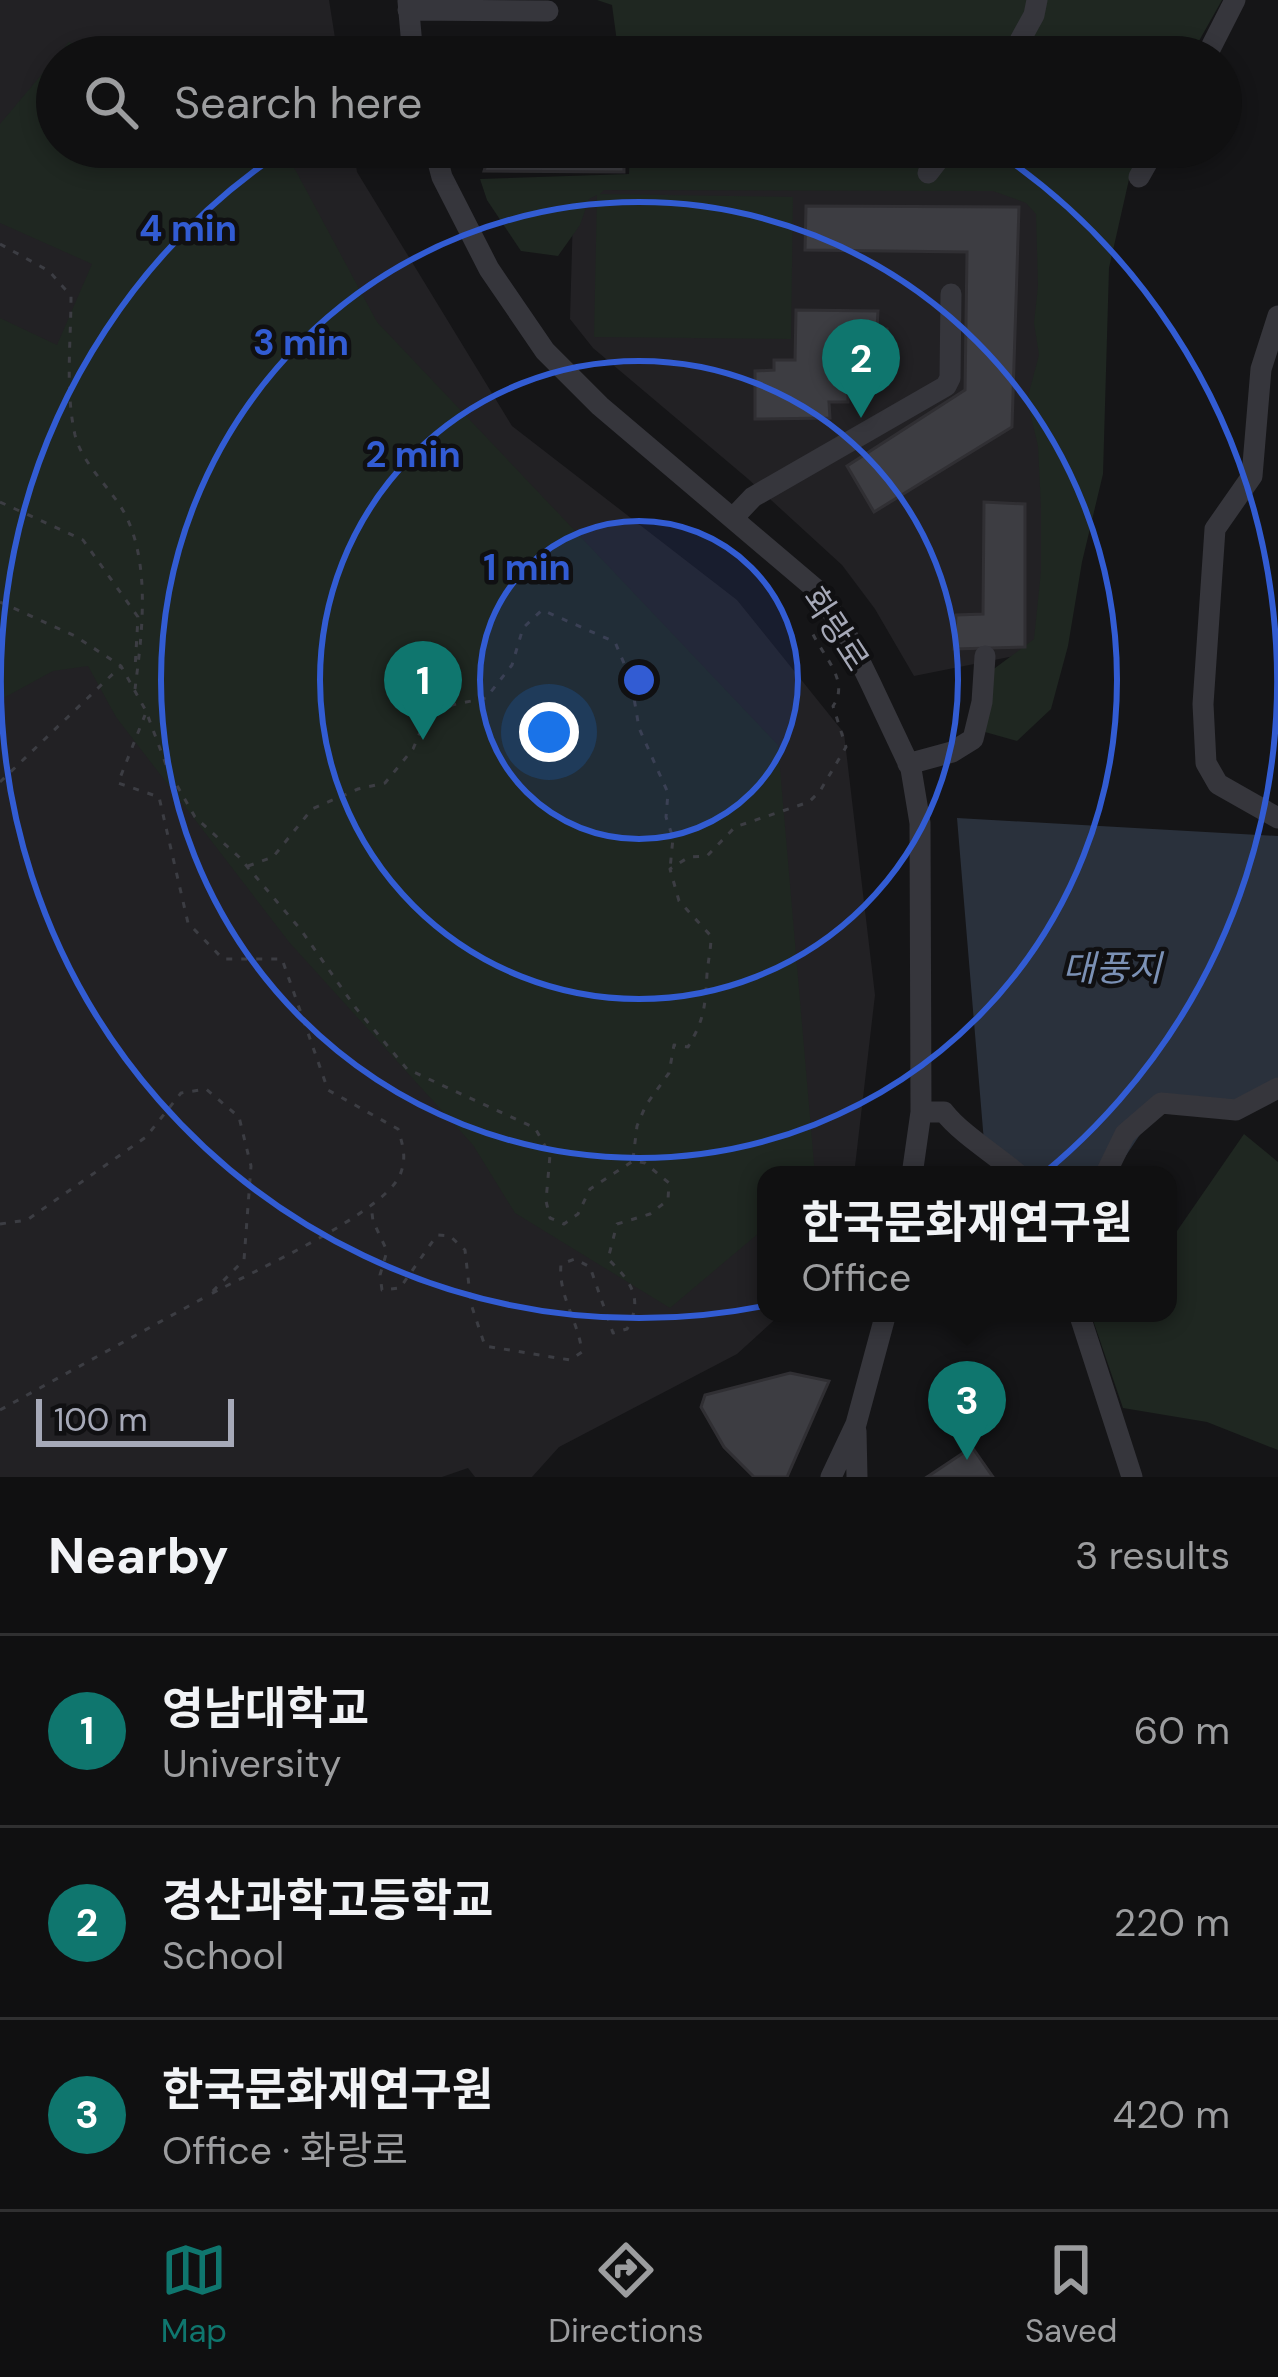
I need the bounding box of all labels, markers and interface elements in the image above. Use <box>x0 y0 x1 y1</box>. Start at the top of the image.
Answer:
search box <box>36 36 1242 168</box>
icon: search <box>78 69 144 135</box>
text: Search here <box>174 73 422 132</box>
text: 4 min <box>139 205 237 252</box>
text: 3 min <box>253 319 349 366</box>
pin: 2 <box>822 319 900 418</box>
text: 2 min <box>365 431 461 478</box>
text: 1 min <box>483 544 571 591</box>
street label: 화랑로 <box>793 579 879 679</box>
pin: 1 <box>384 641 462 740</box>
centre of rings <box>618 659 660 701</box>
your location <box>519 702 579 762</box>
water label: 대풍지 <box>1062 945 1165 992</box>
popup <box>757 1166 1177 1322</box>
text: 한국문화재연구원 <box>801 1193 1133 1252</box>
text: Office <box>801 1252 911 1303</box>
pin: 3 <box>928 1361 1006 1460</box>
scale bar <box>36 1393 234 1446</box>
text: 100 m <box>54 1398 148 1441</box>
text: Nearby <box>48 1522 229 1589</box>
text: 3 results <box>1075 1530 1230 1581</box>
text: 영남대학교 <box>162 1679 369 1738</box>
text: 1 <box>80 1705 94 1756</box>
text: 60 m <box>1134 1705 1230 1756</box>
text: University <box>162 1738 341 1789</box>
text: 경산과학고등학교 <box>162 1871 493 1930</box>
text: 2 <box>76 1897 98 1948</box>
text: 220 m <box>1114 1897 1230 1948</box>
text: School <box>162 1930 284 1981</box>
text: 한국문화재연구원 <box>162 2060 493 2119</box>
text: 3 <box>75 2089 99 2140</box>
text: 420 m <box>1112 2089 1230 2140</box>
text: Office · 화랑로 <box>162 2125 408 2176</box>
tab: Map <box>161 2237 227 2352</box>
tab: Directions <box>548 2237 704 2352</box>
tab: Saved <box>1025 2237 1117 2352</box>

